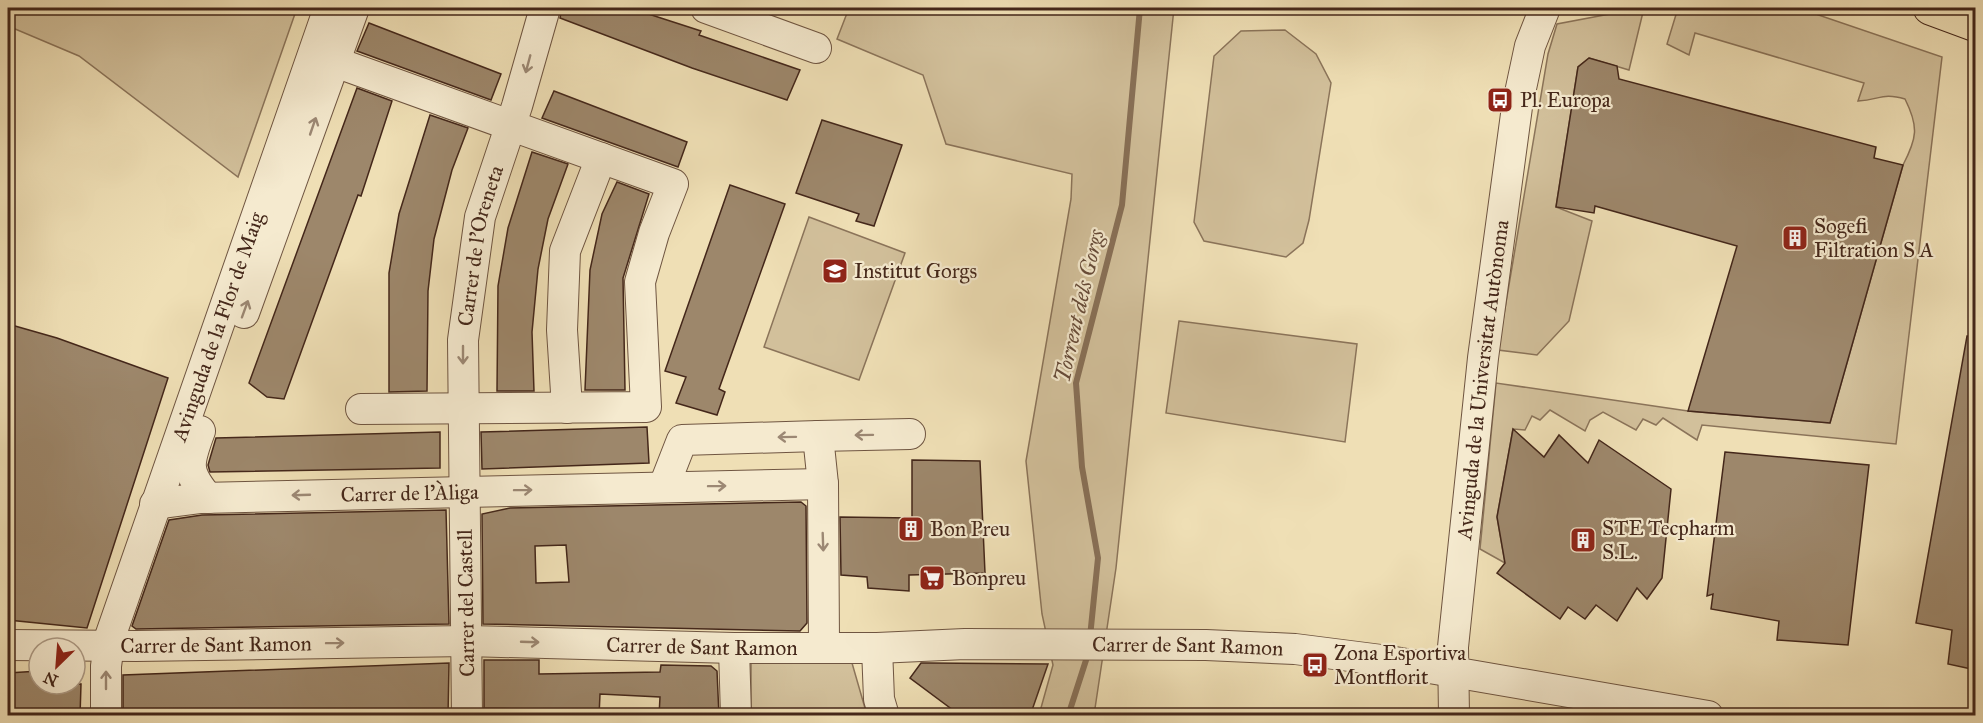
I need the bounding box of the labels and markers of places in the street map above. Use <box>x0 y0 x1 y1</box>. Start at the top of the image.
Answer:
bus stop icon: Pl. Europa <box>1485 85 1515 115</box>
place label: Pl. Europa <box>1520 87 1611 113</box>
place label: Sogefi Filtration S A <box>1814 213 1934 263</box>
building icon: Sogefi Filtration S A <box>1780 223 1810 253</box>
school or university icon: Institut Gorgs <box>820 256 850 286</box>
place label: Institut Gorgs <box>854 258 977 284</box>
building icon: Bon Preu <box>896 514 926 544</box>
place label: STE Tecpharm S.L. <box>1602 515 1735 565</box>
place label: Bon Preu <box>930 516 1010 542</box>
building icon: STE Tecpharm S.L. <box>1568 525 1598 555</box>
supermarket icon: Bonpreu <box>917 563 947 593</box>
place label: Bonpreu <box>952 565 1026 591</box>
place label: Zona Esportiva Montflorit <box>1334 640 1466 690</box>
bus stop icon: Zona Esportiva Montflorit <box>1300 650 1330 680</box>

